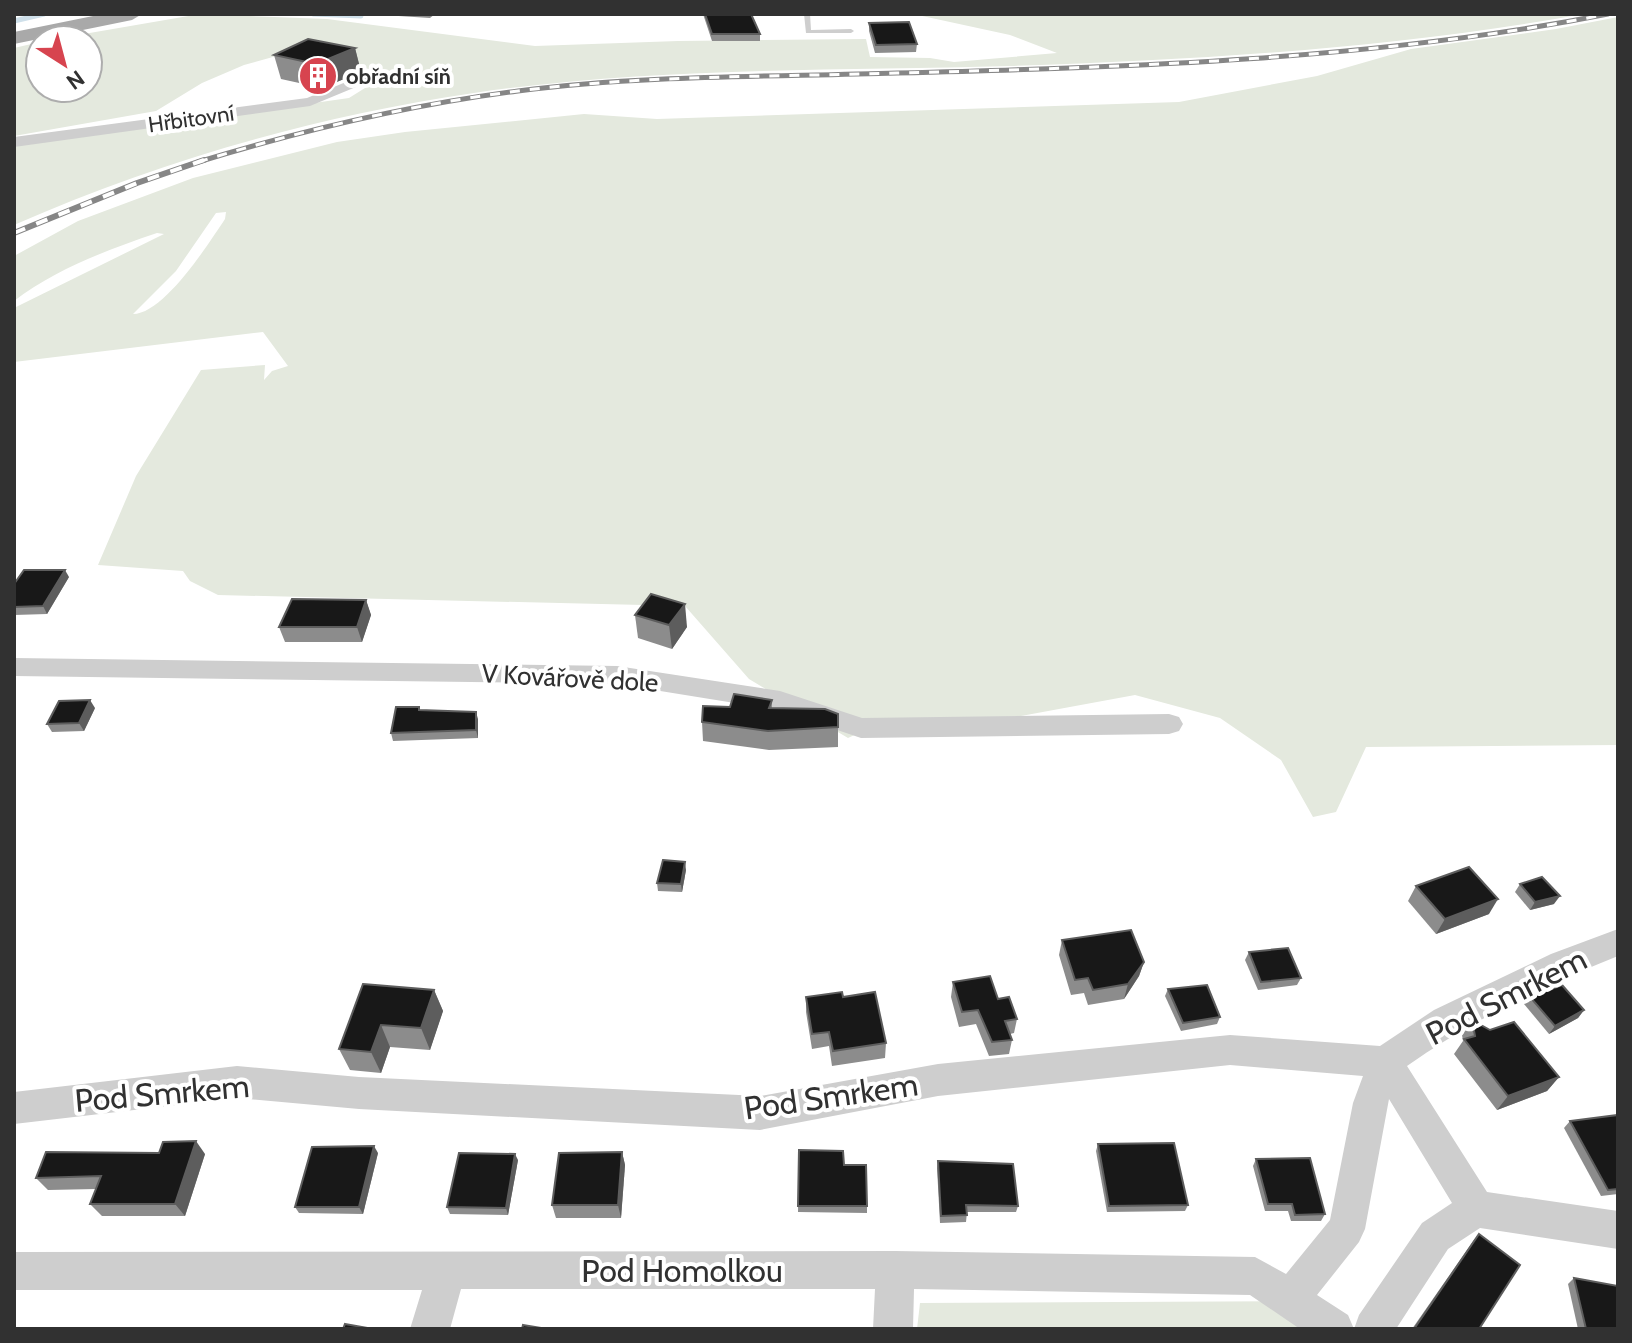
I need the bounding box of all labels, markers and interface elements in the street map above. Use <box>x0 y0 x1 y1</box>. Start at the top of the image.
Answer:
north arrow <box>24 24 104 104</box>
building icon: obřadní síň <box>297 55 339 97</box>
place label: obřadní síň <box>346 63 451 90</box>
text: N <box>61 64 90 95</box>
street label: Hřbitovní <box>146 100 236 138</box>
street label: V Kovářově dole <box>481 657 659 699</box>
street label: Pod Smrkem <box>1419 939 1593 1053</box>
street label: Pod Smrkem <box>742 1064 920 1128</box>
street label: Pod Smrkem <box>73 1066 251 1120</box>
street label: Pod Homolkou <box>581 1251 783 1290</box>

